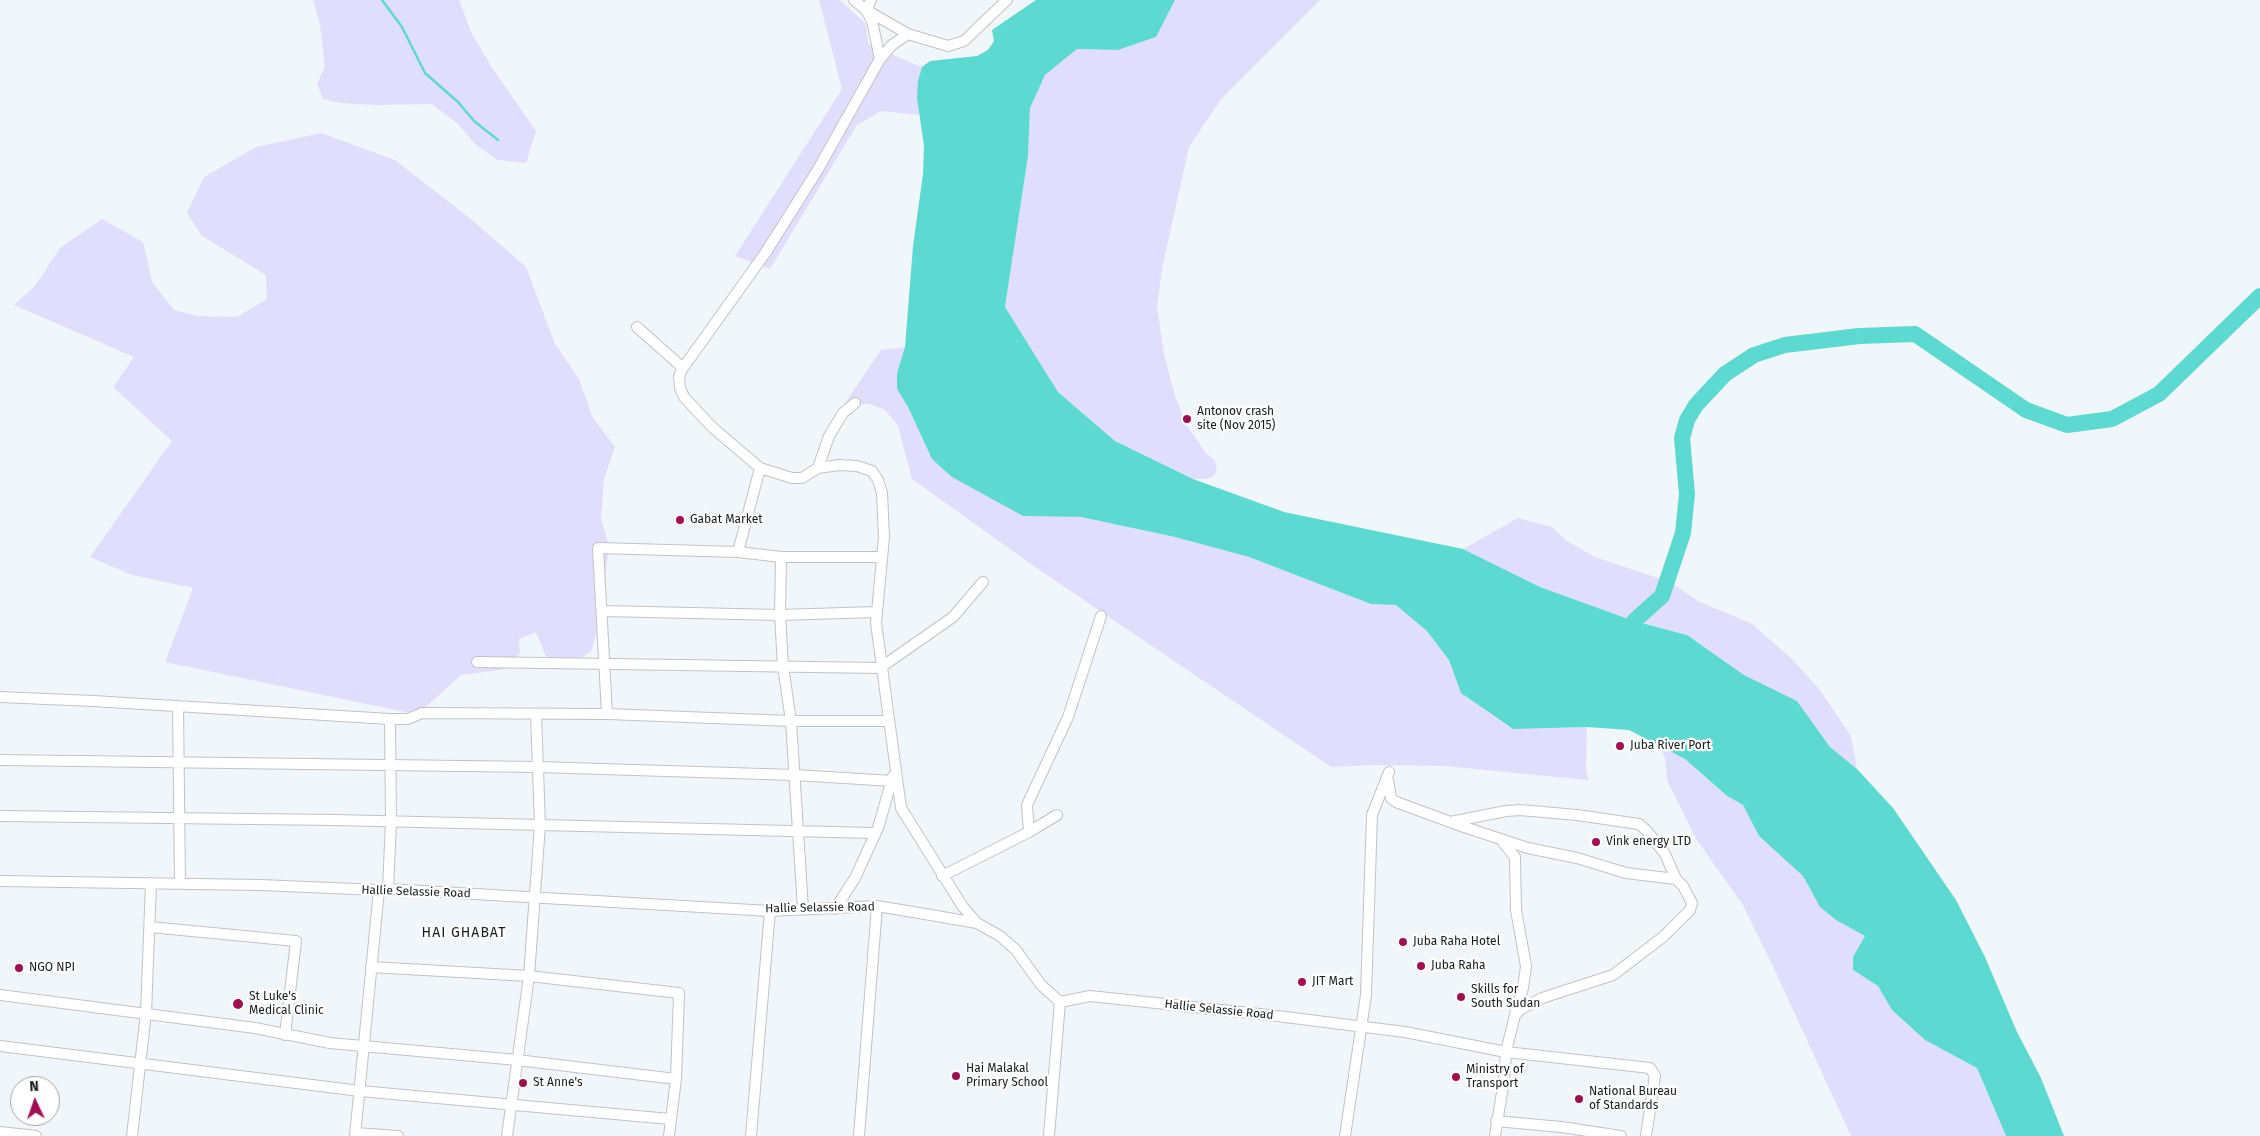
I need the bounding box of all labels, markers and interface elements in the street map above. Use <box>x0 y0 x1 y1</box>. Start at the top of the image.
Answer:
place label: Antonov crash site (Nov 2015) <box>1197 405 1275 433</box>
marker: Antonov crash site (Nov 2015) <box>1181 413 1193 425</box>
place label: Gabat Market <box>690 513 763 527</box>
marker: Gabat Market <box>674 514 686 526</box>
place label: Juba River Port <box>1630 739 1711 753</box>
marker: Juba River Port <box>1614 740 1626 752</box>
place label: Vink energy LTD <box>1606 835 1691 849</box>
marker: Vink energy LTD <box>1590 836 1602 848</box>
street label: Hallie Selassie Road <box>361 883 471 901</box>
street label: Hallie Selassie Road <box>765 900 875 916</box>
district label: HAI GHABAT <box>420 925 508 941</box>
place label: Juba Raha Hotel <box>1413 935 1500 949</box>
marker: Juba Raha Hotel <box>1397 936 1409 948</box>
place label: Juba Raha <box>1431 959 1486 973</box>
marker: Juba Raha <box>1415 960 1427 972</box>
place label: NGO NPI <box>29 961 75 975</box>
marker: NGO NPI <box>13 962 25 974</box>
place label: JIT Mart <box>1312 975 1353 989</box>
marker: JIT Mart <box>1296 976 1308 988</box>
place label: Skills for South Sudan <box>1471 983 1540 1011</box>
place label: St Luke's Medical Clinic <box>249 990 324 1018</box>
marker: Skills for South Sudan <box>1455 991 1467 1003</box>
marker: St Luke's Medical Clinic <box>231 997 245 1011</box>
street label: Hallie Selassie Road <box>1164 997 1274 1023</box>
place label: Hai Malakal Primary School <box>966 1062 1048 1090</box>
place label: Ministry of Transport <box>1466 1063 1524 1091</box>
marker: Hai Malakal Primary School <box>950 1070 962 1082</box>
marker: Ministry of Transport <box>1450 1071 1462 1083</box>
north arrow <box>10 1076 60 1126</box>
place label: St Anne's <box>533 1076 583 1090</box>
marker: St Anne's <box>517 1077 529 1089</box>
text: N <box>29 1078 39 1095</box>
place label: National Bureau of Standards <box>1589 1085 1677 1113</box>
marker: National Bureau of Standards <box>1573 1093 1585 1105</box>

